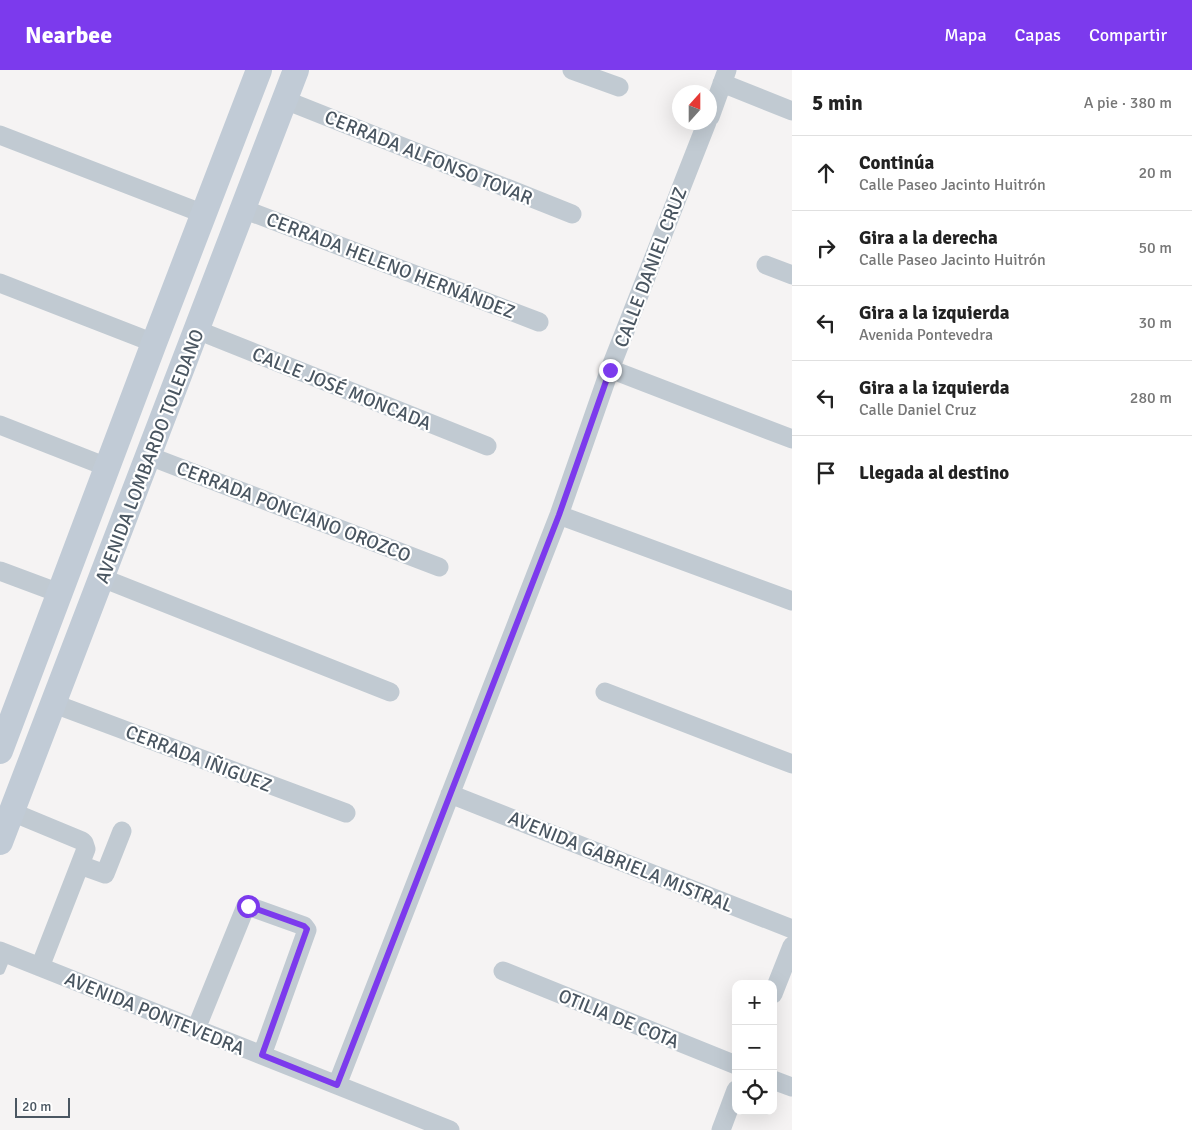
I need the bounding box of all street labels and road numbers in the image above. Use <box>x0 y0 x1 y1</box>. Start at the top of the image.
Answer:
street label: CERRADA ALFONSO TOVAR <box>321 105 536 211</box>
street label: CALLE DANIEL CRUZ <box>609 184 693 351</box>
street label: CERRADA HELENO HERNÁNDEZ <box>263 207 518 324</box>
street label: AVENIDA LOMBARDO TOLEDANO <box>90 326 210 587</box>
street label: CALLE JOSÉ MONCADA <box>248 342 435 436</box>
street label: CERRADA PONCIANO OROZCO <box>173 456 414 568</box>
street label: CERRADA IÑIGUEZ <box>122 720 275 798</box>
street label: AVENIDA GABRIELA MISTRAL <box>505 806 737 918</box>
street label: AVENIDA PONTEVEDRA <box>61 967 248 1061</box>
street label: OTILIA DE COTA <box>555 984 683 1054</box>

